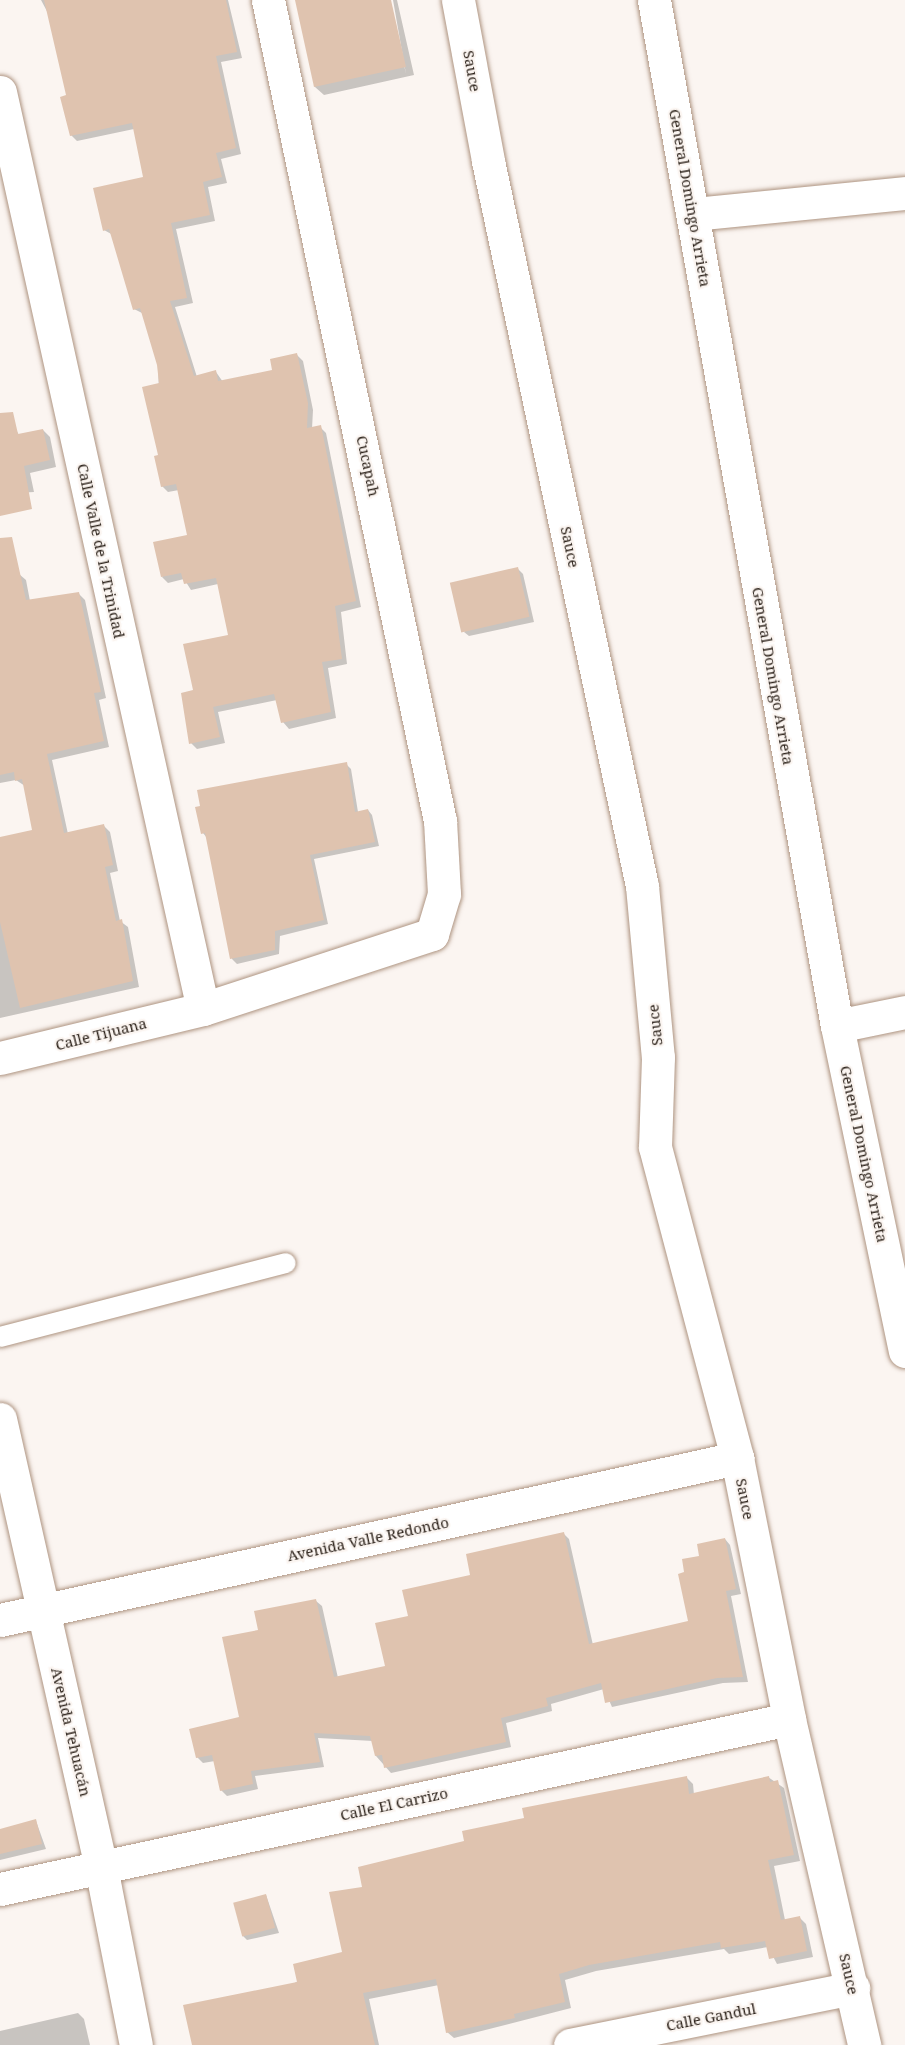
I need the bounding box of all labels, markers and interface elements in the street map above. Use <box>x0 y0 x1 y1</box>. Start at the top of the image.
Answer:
street label: Sauce <box>460 49 484 93</box>
street label: General Domingo Arrieta <box>665 108 715 288</box>
street label: Cucapah <box>353 434 383 498</box>
street label: Calle Valle de la Trinidad <box>74 462 128 640</box>
street label: Sauce <box>557 525 583 569</box>
street label: General Domingo Arrieta <box>748 586 798 766</box>
street label: Sauce <box>644 1003 666 1047</box>
street label: Calle Tijuana <box>53 1014 149 1054</box>
street label: General Domingo Arrieta <box>836 1064 892 1244</box>
street label: Sauce <box>732 1477 758 1521</box>
street label: Avenida Valle Redondo <box>286 1513 450 1565</box>
street label: Avenida Tehuacán <box>47 1666 95 1798</box>
street label: Calle El Carrizo <box>338 1784 450 1824</box>
street label: Sauce <box>836 1952 862 1996</box>
street label: Calle Gandul <box>665 1999 757 2035</box>

